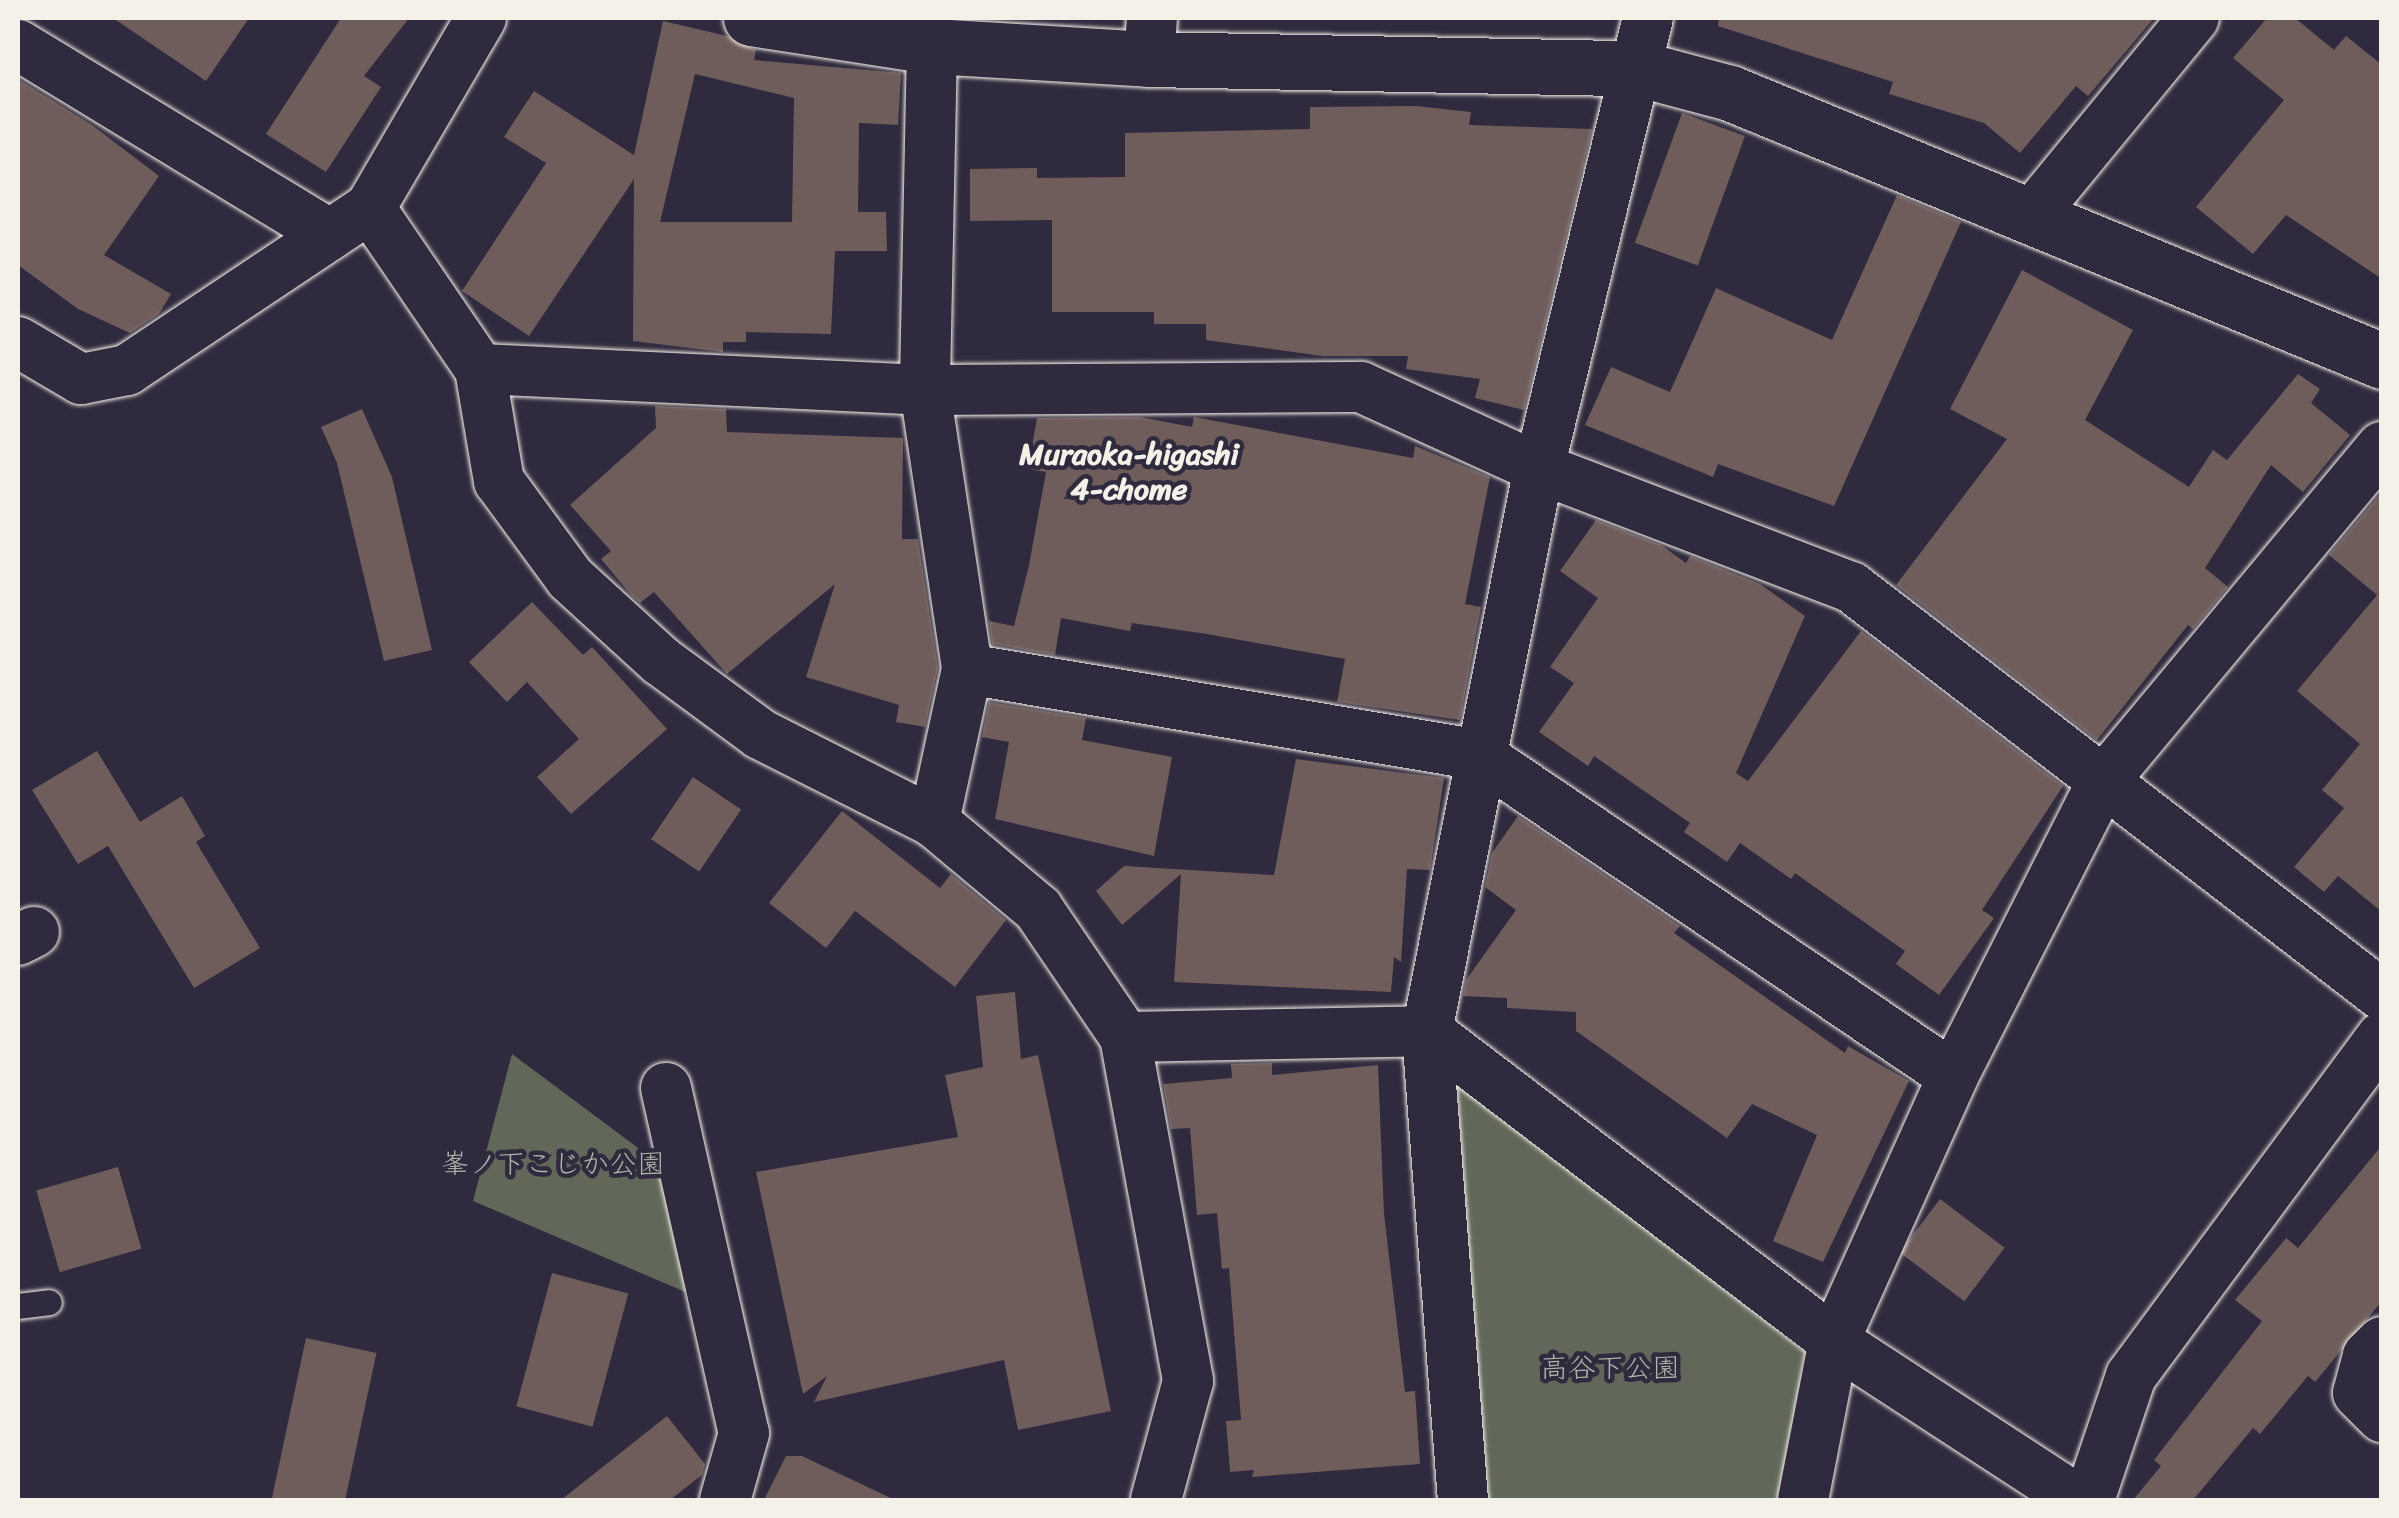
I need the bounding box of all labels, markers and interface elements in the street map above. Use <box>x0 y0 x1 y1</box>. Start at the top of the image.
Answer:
district label: Muraoka-higashi 4-chome <box>1019 436 1239 506</box>
park label: 峯ノ下こじか公園 <box>441 1147 665 1181</box>
park label: 高谷下公園 <box>1540 1351 1680 1385</box>

